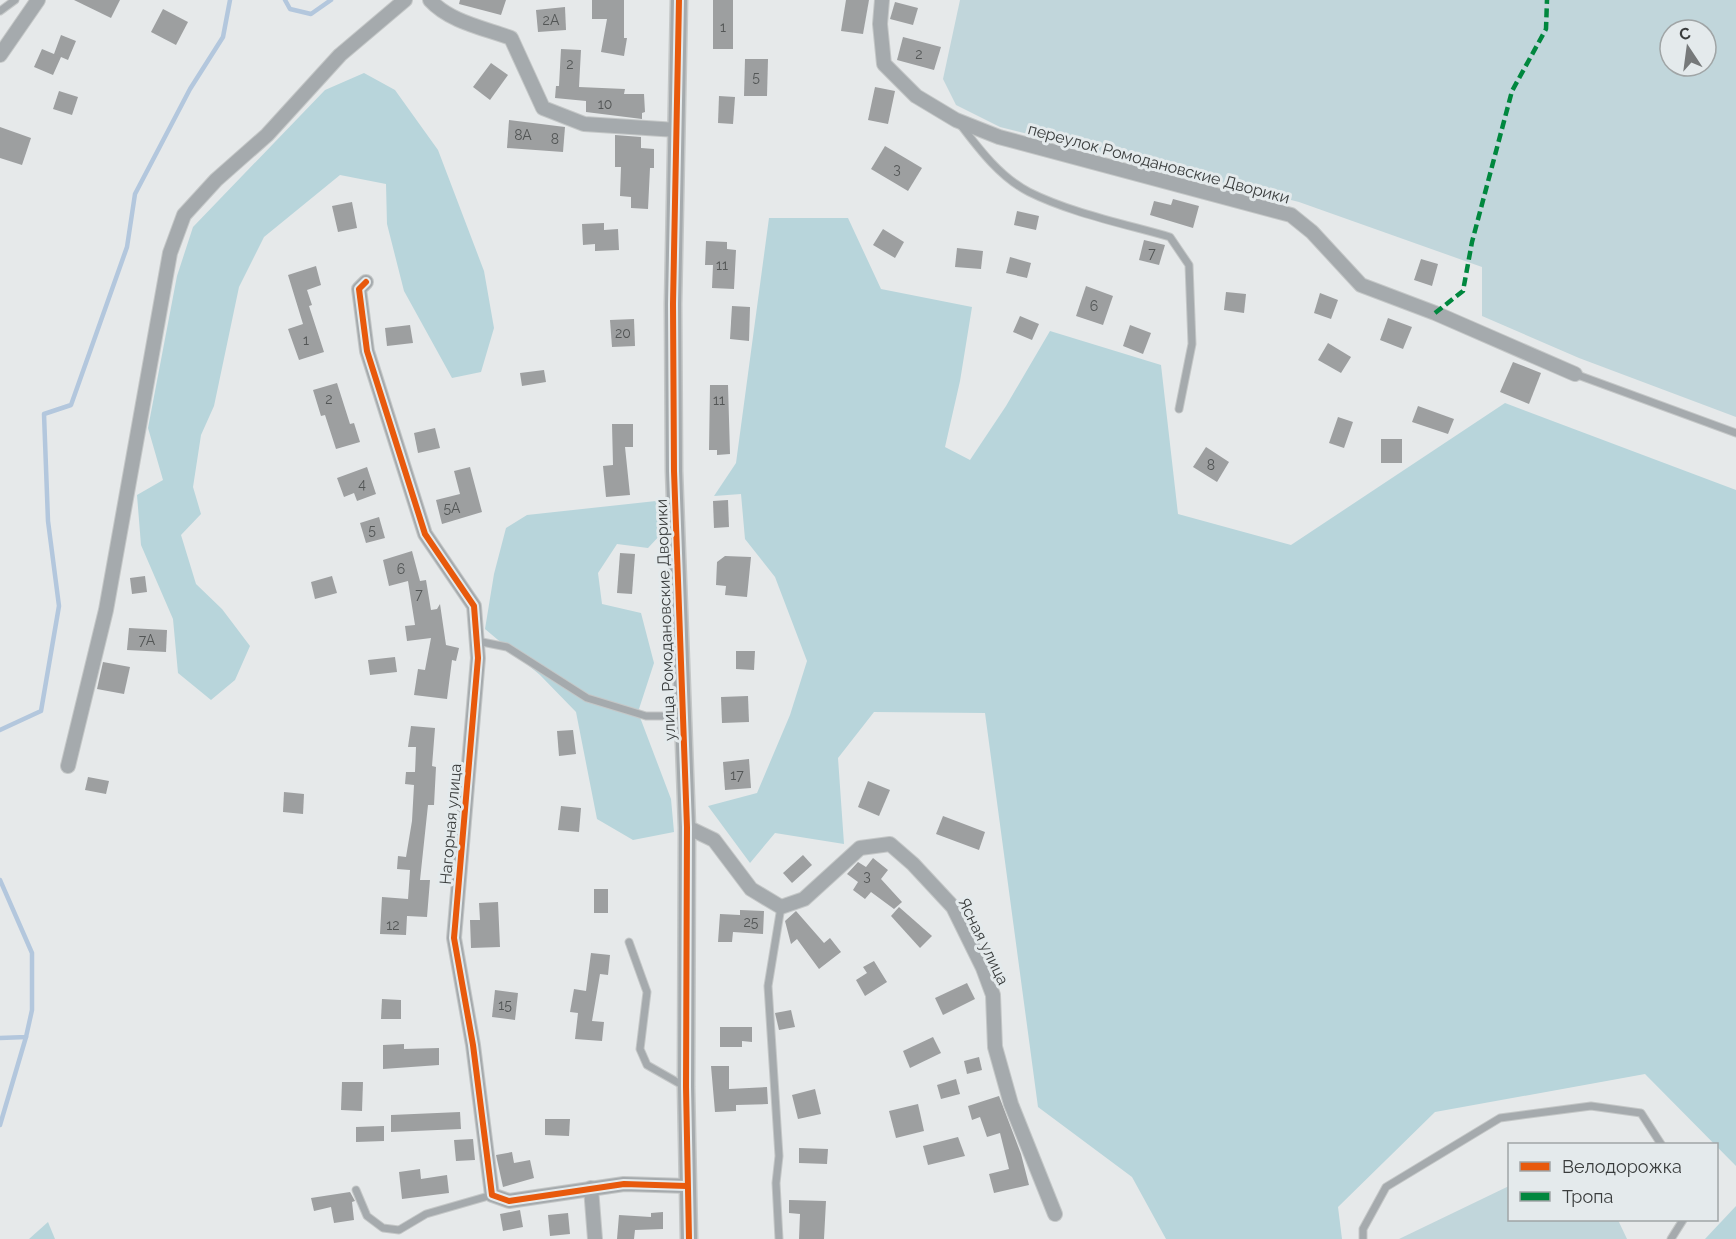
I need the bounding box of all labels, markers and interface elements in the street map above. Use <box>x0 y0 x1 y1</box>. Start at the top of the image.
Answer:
house number: 2А <box>543 12 560 28</box>
north arrow <box>1658 18 1718 78</box>
house number: 1 <box>720 19 726 35</box>
text: С <box>1677 23 1692 44</box>
house number: 2 <box>915 46 923 62</box>
house number: 2 <box>566 56 574 72</box>
house number: 5 <box>752 69 760 85</box>
house number: 10 <box>598 96 612 112</box>
street label: переулок Ромодановские Дворики <box>1026 119 1292 208</box>
house number: 8А <box>514 127 532 143</box>
house number: 8 <box>551 131 559 147</box>
house number: 3 <box>893 161 901 177</box>
house number: 7 <box>1148 245 1156 261</box>
house number: 11 <box>716 257 728 273</box>
house number: 6 <box>1090 298 1098 314</box>
house number: 20 <box>615 325 631 341</box>
house number: 1 <box>303 332 309 348</box>
house number: 2 <box>325 391 333 407</box>
house number: 11 <box>713 392 725 408</box>
house number: 8 <box>1207 457 1215 473</box>
house number: 4 <box>358 476 366 492</box>
street label: улица Ромодановские Дворики <box>652 499 679 741</box>
house number: 5А <box>443 500 461 516</box>
house number: 5 <box>368 522 376 538</box>
house number: 6 <box>397 561 405 577</box>
house number: 7 <box>415 586 423 602</box>
house number: 7А <box>139 632 156 648</box>
street label: Нагорная улица <box>436 763 465 885</box>
house number: 17 <box>730 767 744 783</box>
house number: 3 <box>863 868 871 884</box>
street label: Ясная улица <box>954 895 1013 988</box>
house number: 25 <box>744 914 759 930</box>
house number: 12 <box>386 917 400 933</box>
house number: 15 <box>498 997 512 1013</box>
legend <box>1508 1143 1718 1221</box>
text: Велодорожка <box>1562 1156 1682 1177</box>
text: Тропа <box>1562 1186 1613 1207</box>

